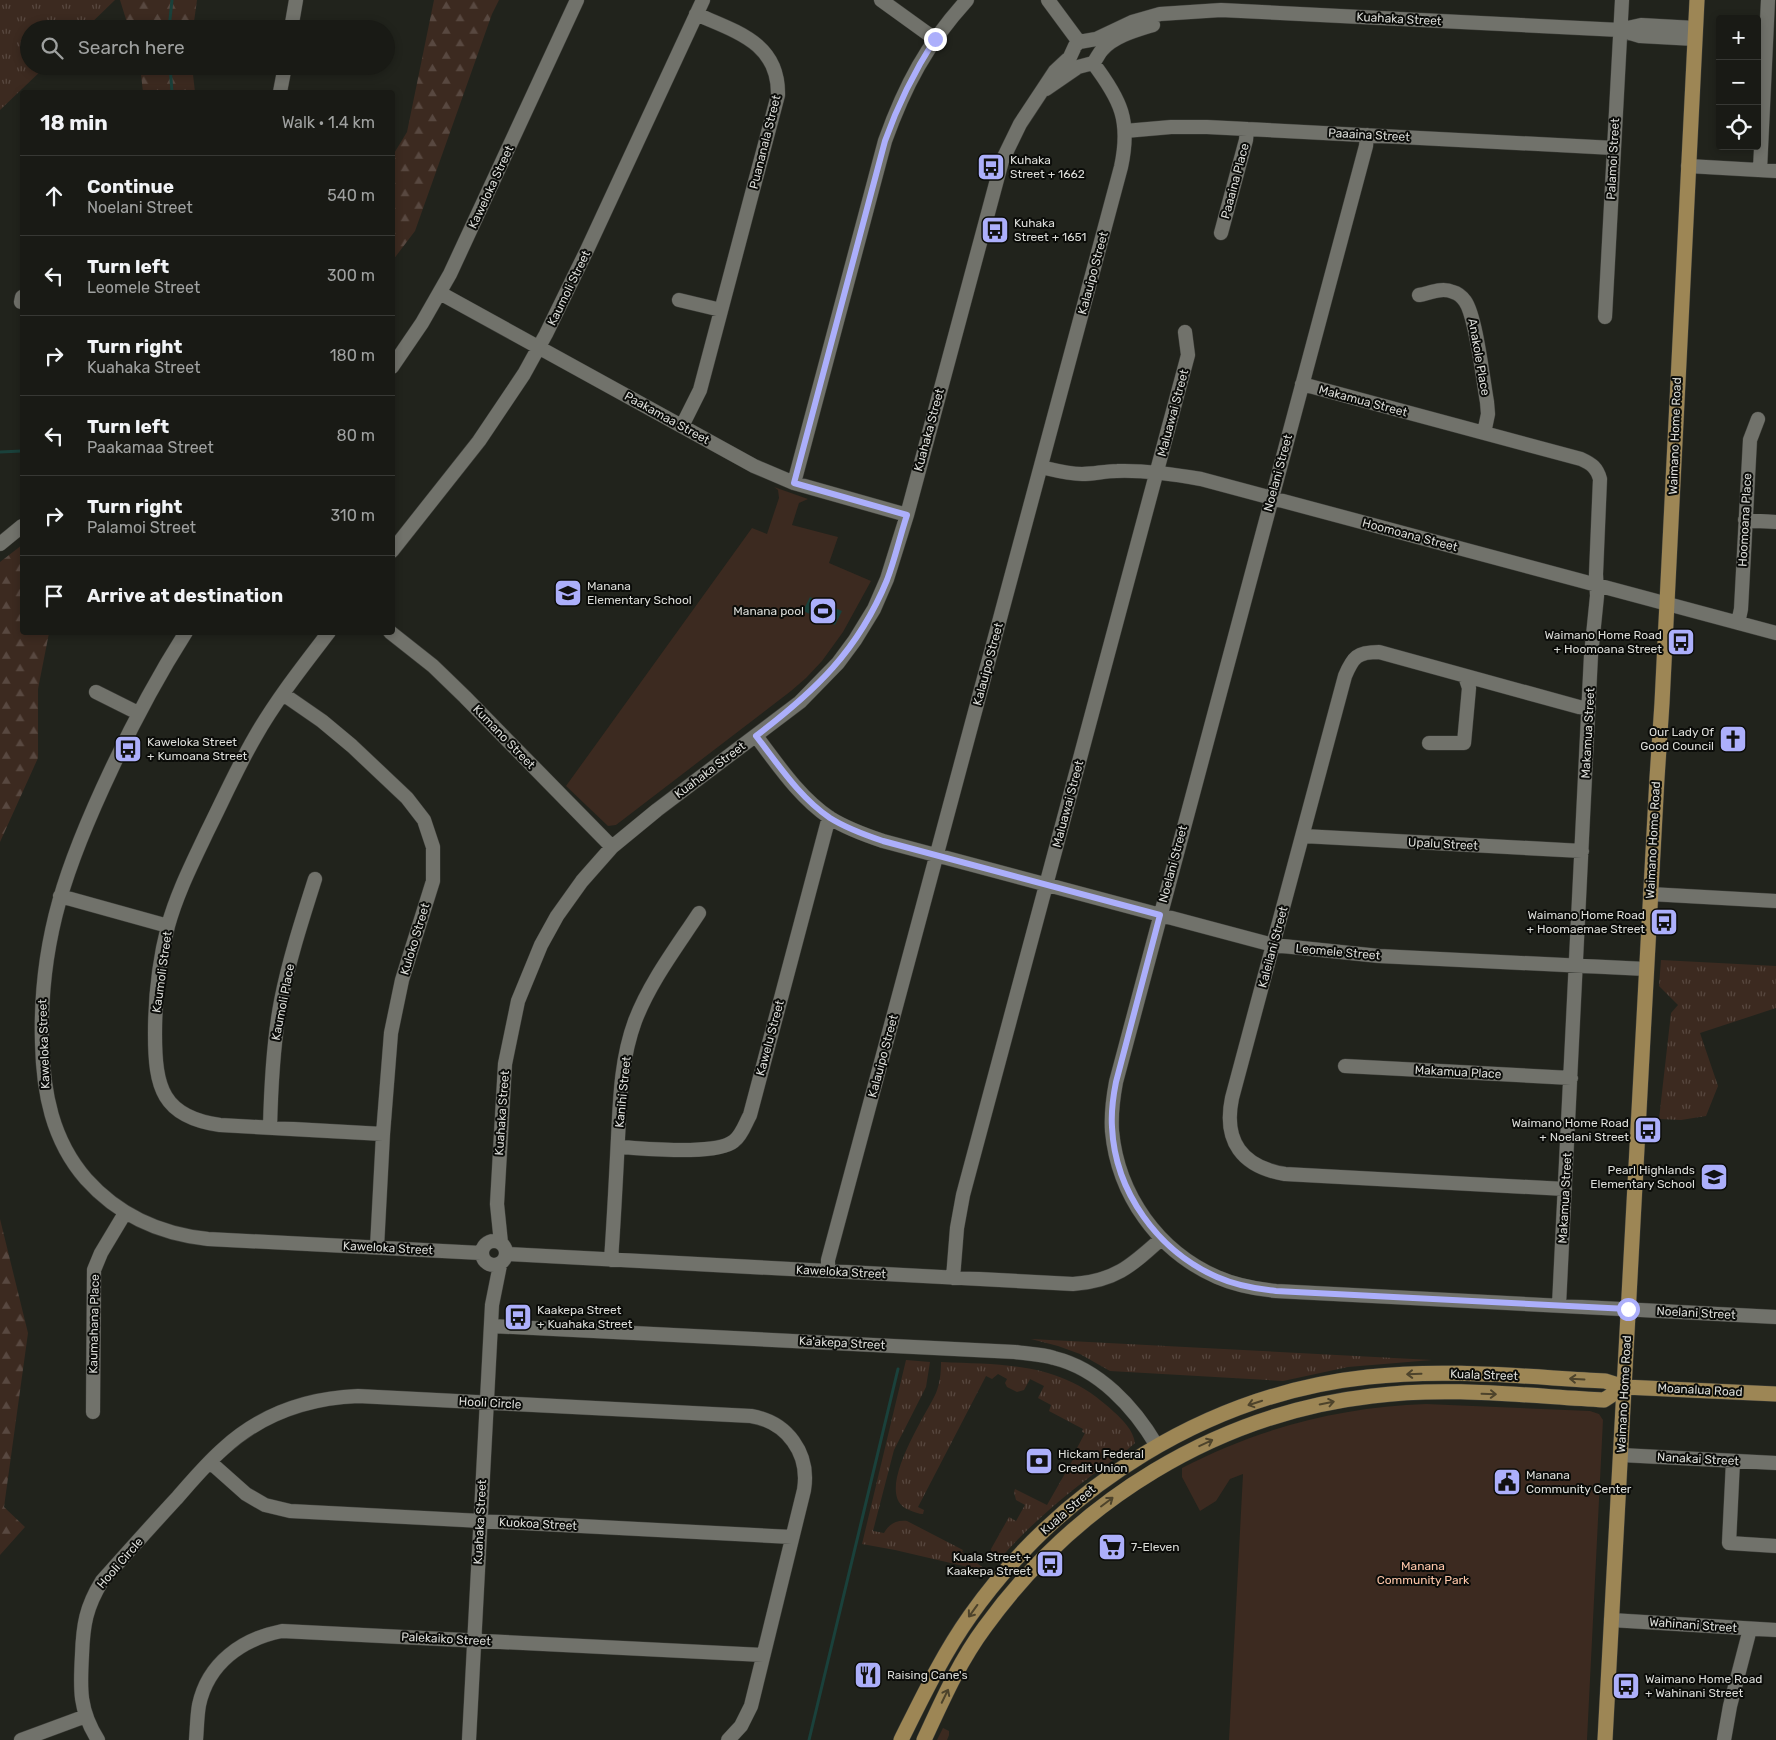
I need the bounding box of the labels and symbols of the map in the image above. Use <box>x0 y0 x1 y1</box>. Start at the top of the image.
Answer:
street label: Kuahaka Street <box>1356 10 1442 28</box>
route end <box>924 28 947 51</box>
street label: Puananala Street <box>747 93 784 191</box>
street label: Palamoi Street <box>1604 117 1622 200</box>
street label: Paaaina Street <box>1328 126 1411 144</box>
street label: Paaaina Place <box>1218 141 1252 220</box>
street label: Kaweloka Street <box>466 143 516 231</box>
bus stop icon: Kuhaka Street + 1662 <box>976 152 1006 182</box>
place label: Kuhaka Street + 1662 <box>1010 153 1085 181</box>
bus stop icon: Kuhaka Street + 1651 <box>980 215 1010 245</box>
place label: Kuhaka Street + 1651 <box>1014 216 1087 244</box>
street label: Kalauipo Street <box>1075 230 1111 316</box>
street label: Kaumoli Street <box>545 248 593 328</box>
street label: Anakole Place <box>1465 317 1493 397</box>
street label: Maluawai Street <box>1155 368 1191 458</box>
street label: Waimano Home Road <box>1666 377 1684 495</box>
street label: Makamua Street <box>1317 382 1409 420</box>
street label: Kuahaka Street <box>911 387 947 473</box>
street label: Paakamaa Street <box>622 389 712 447</box>
street label: Noelani Street <box>1261 433 1295 513</box>
street label: Hoomoana Place <box>1736 472 1754 567</box>
street label: Hoomoana Street <box>1361 516 1459 555</box>
school or university icon: Manana Elementary School <box>553 578 583 608</box>
place label: Manana Elementary School <box>587 579 692 607</box>
sports icon: Manana pool <box>808 596 838 626</box>
place label: Manana pool <box>733 604 804 618</box>
street label: Kalauipo Street <box>970 621 1006 707</box>
bus stop icon: Waimano Home Road + Hoomoana Street <box>1666 627 1696 657</box>
place label: Waimano Home Road + Hoomoana Street <box>1545 628 1662 656</box>
street label: Makamua Street <box>1579 687 1597 779</box>
street label: Kumano Street <box>470 702 538 772</box>
church icon: Our Lady Of Good Council <box>1718 724 1748 754</box>
place label: Our Lady Of Good Council <box>1640 725 1714 753</box>
bus stop icon: Kaweloka Street + Kumoana Street <box>113 734 143 764</box>
place label: Kaweloka Street + Kumoana Street <box>147 735 248 763</box>
street label: Kuahaka Street <box>672 739 748 801</box>
street label: Maluawai Street <box>1050 759 1086 849</box>
street label: Waimano Home Road <box>1643 781 1663 899</box>
street label: Noelani Street <box>1156 824 1190 904</box>
street label: Upalu Street <box>1408 835 1479 853</box>
street label: Kuloko Street <box>397 901 433 977</box>
street label: Kaleilani Street <box>1255 904 1291 989</box>
bus stop icon: Waimano Home Road + Hoomaemae Street <box>1649 907 1679 937</box>
place label: Waimano Home Road + Hoomaemae Street <box>1527 908 1645 936</box>
street label: Kaumoli Street <box>149 930 175 1014</box>
street label: Leomele Street <box>1295 941 1381 963</box>
street label: Kaumoli Place <box>269 962 297 1042</box>
street label: Kaweloka Street <box>35 998 53 1089</box>
street label: Kawelu Street <box>753 998 787 1077</box>
street label: Kalauipo Street <box>865 1013 901 1099</box>
street label: Kanihi Street <box>612 1055 634 1128</box>
street label: Makamua Place <box>1414 1063 1502 1081</box>
street label: Kuahaka Street <box>492 1070 512 1156</box>
bus stop icon: Waimano Home Road + Noelani Street <box>1633 1115 1663 1145</box>
place label: Waimano Home Road + Noelani Street <box>1512 1116 1629 1144</box>
street label: Makamua Street <box>1556 1152 1574 1244</box>
school or university icon: Pearl Highlands Elementary School <box>1699 1162 1729 1192</box>
place label: Pearl Highlands Elementary School <box>1590 1163 1695 1191</box>
street label: Kaweloka Street <box>343 1239 434 1257</box>
street label: Kaweloka Street <box>796 1263 887 1281</box>
street label: Kaumahana Place <box>86 1274 102 1374</box>
route start <box>1617 1298 1640 1321</box>
bus stop icon: Kaakepa Street + Kuahaka Street <box>503 1302 533 1332</box>
place label: Kaakepa Street + Kuahaka Street <box>537 1303 633 1331</box>
street label: Noelani Street <box>1656 1304 1736 1322</box>
street label: Ka'akepa Street <box>798 1334 886 1352</box>
street label: Waimano Home Road <box>1614 1335 1634 1453</box>
street label: Kuala Street <box>1450 1367 1519 1383</box>
one-way arrow <box>1407 1369 1423 1378</box>
one-way arrow <box>1569 1375 1585 1384</box>
street label: Moanalua Road <box>1657 1381 1743 1399</box>
one-way arrow <box>1480 1389 1496 1398</box>
street label: Hooli Circle <box>458 1394 522 1412</box>
one-way arrow <box>1247 1398 1263 1408</box>
one-way arrow <box>1319 1398 1335 1407</box>
one-way arrow <box>1199 1438 1214 1448</box>
bank icon: Hickam Federal Credit Union <box>1024 1446 1054 1476</box>
place label: Hickam Federal Credit Union <box>1058 1447 1144 1475</box>
street label: Nanakai Street <box>1657 1450 1740 1468</box>
public building icon: Manana Community Center <box>1492 1467 1522 1497</box>
place label: Manana Community Center <box>1526 1468 1632 1496</box>
street label: Kuahaka Street <box>471 1479 489 1565</box>
street label: Kuala Street <box>1038 1482 1098 1538</box>
one-way arrow <box>1100 1497 1114 1507</box>
street label: Kuokoa Street <box>499 1515 578 1533</box>
supermarket icon: 7-Eleven <box>1097 1532 1127 1562</box>
street label: Hooli Circle <box>94 1535 146 1591</box>
place label: 7-Eleven <box>1131 1540 1180 1554</box>
bus stop icon: Kuala Street + Kaakepa Street <box>1035 1549 1065 1579</box>
place label: Kuala Street + Kaakepa Street <box>947 1550 1031 1578</box>
park label: Manana Community Park <box>1377 1559 1470 1587</box>
one-way arrow <box>968 1604 979 1618</box>
street label: Wahinani Street <box>1649 1615 1738 1635</box>
street label: Palekaiko Street <box>401 1630 492 1648</box>
restaurant icon: Raising Cane's <box>853 1660 883 1690</box>
place label: Raising Cane's <box>887 1668 968 1682</box>
bus stop icon: Waimano Home Road + Wahinani Street <box>1611 1671 1641 1701</box>
place label: Waimano Home Road + Wahinani Street <box>1645 1672 1763 1700</box>
one-way arrow <box>941 1689 950 1704</box>

